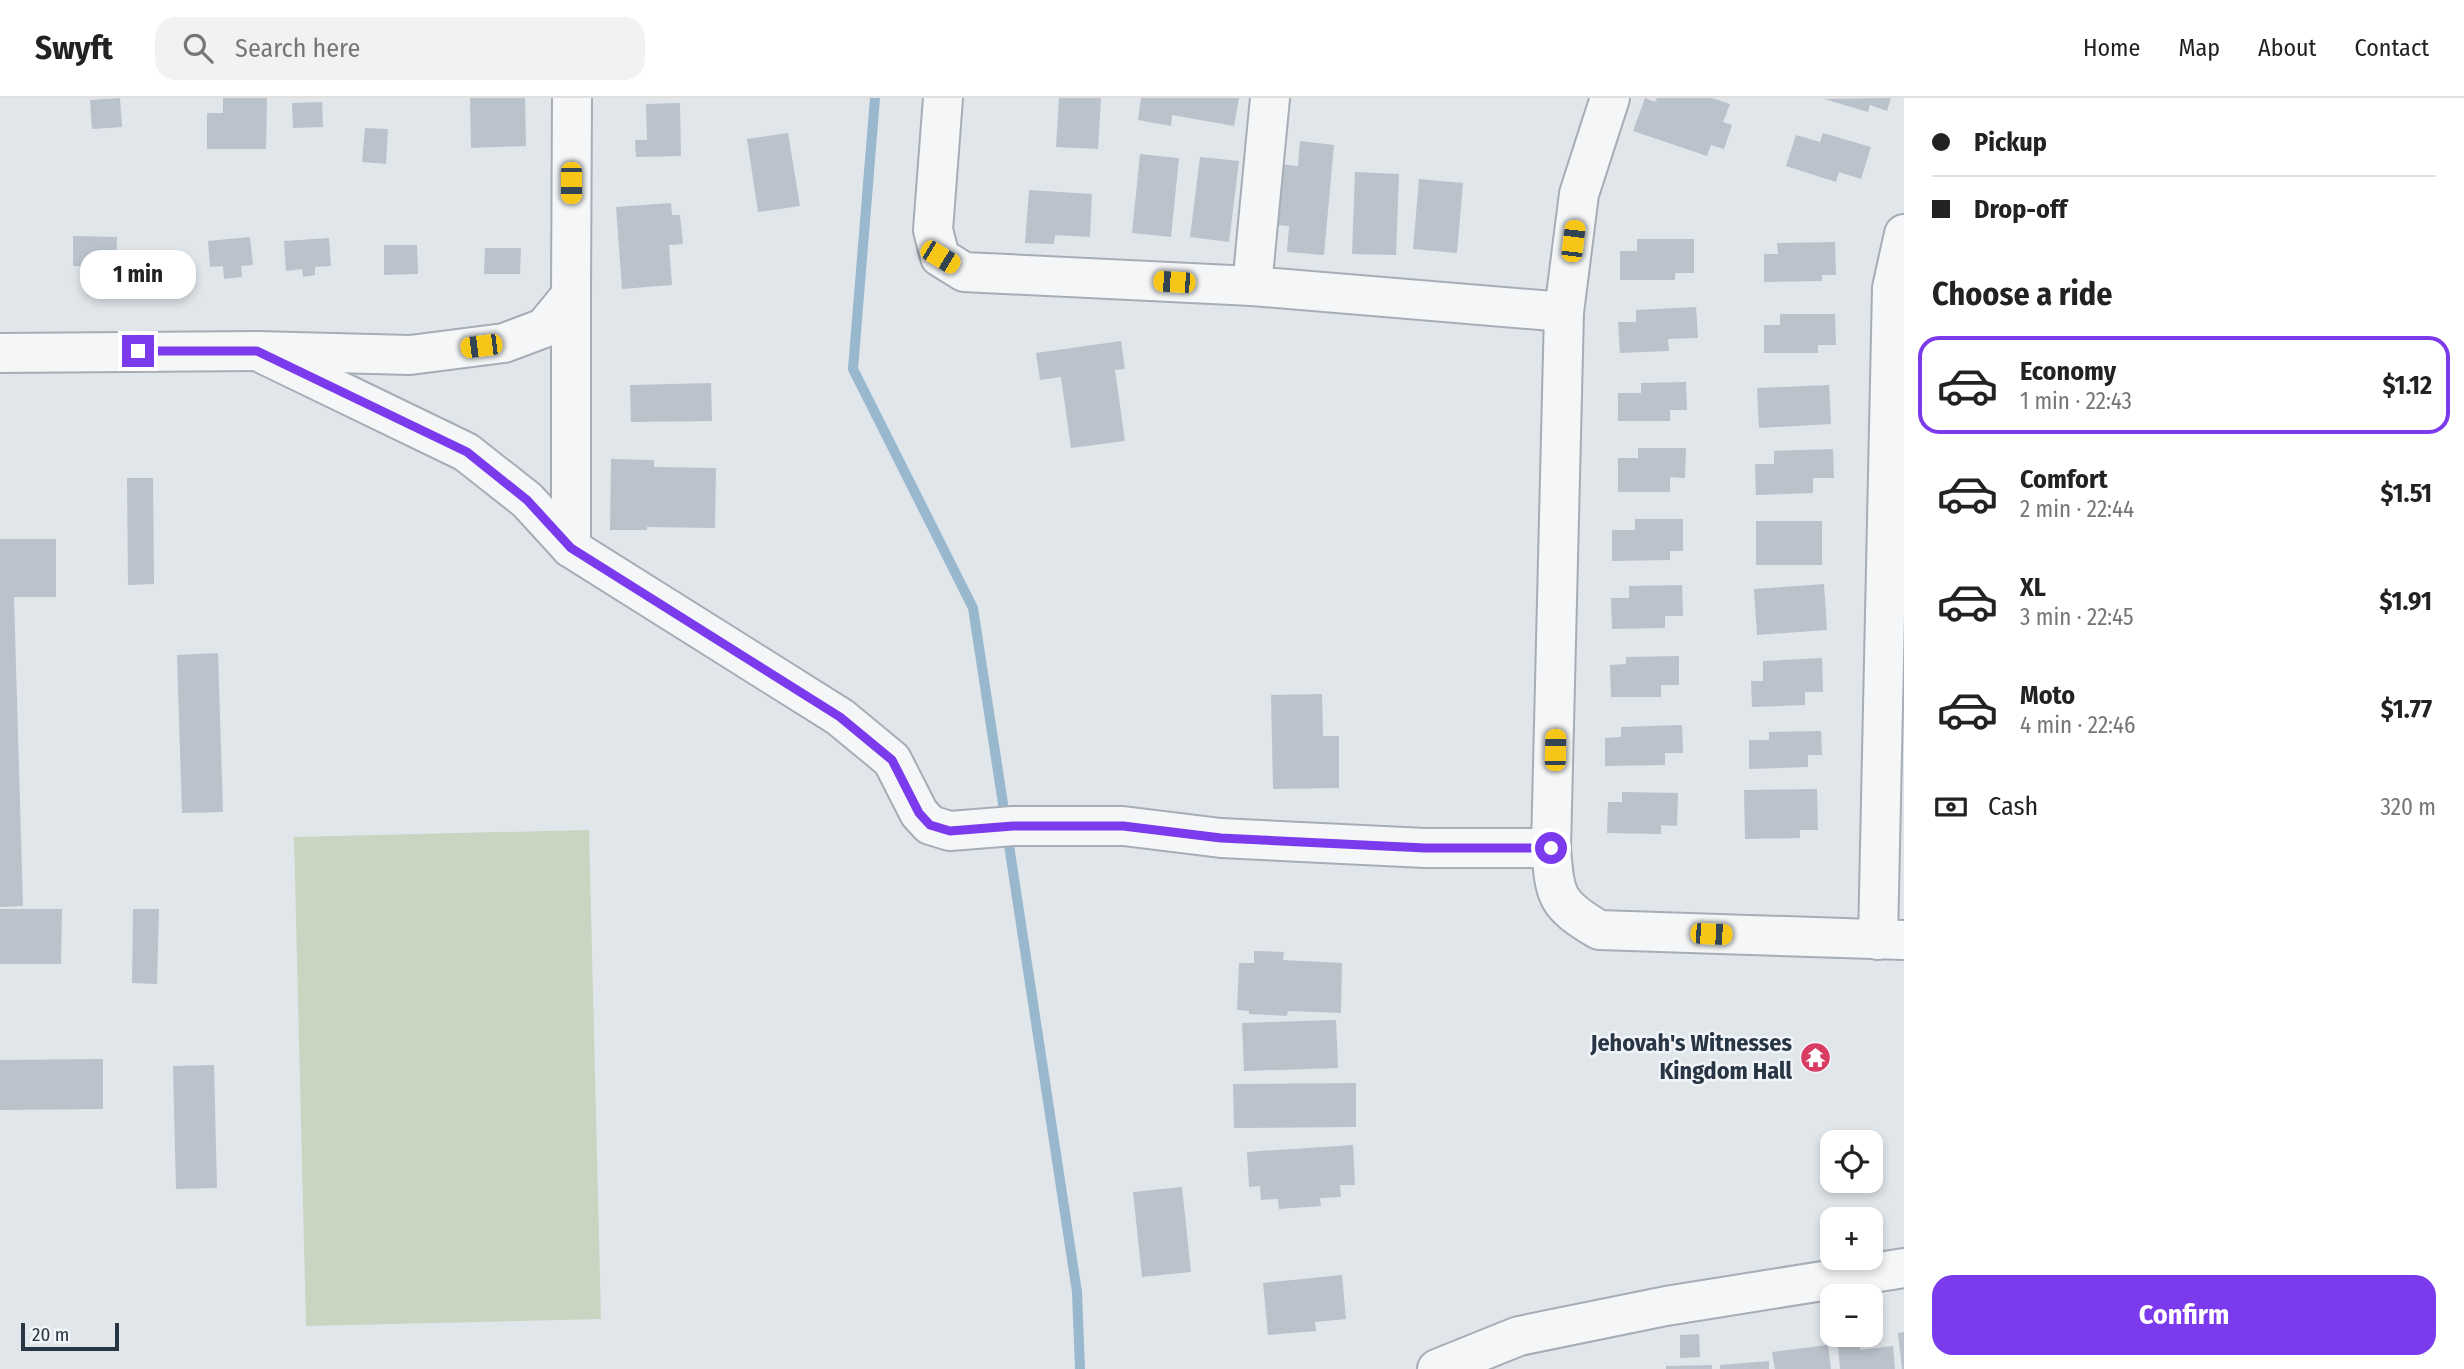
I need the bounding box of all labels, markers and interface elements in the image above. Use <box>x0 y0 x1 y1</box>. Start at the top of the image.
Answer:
search box <box>155 17 645 80</box>
text: Swyft <box>35 28 113 68</box>
icon: search <box>179 29 217 67</box>
text: Search here <box>235 33 360 64</box>
text: Home <box>2083 34 2140 62</box>
text: Map <box>2178 34 2220 62</box>
text: About <box>2258 34 2316 62</box>
text: Contact <box>2354 34 2429 62</box>
text: Pickup <box>1974 127 2047 158</box>
car <box>561 162 582 204</box>
text: Drop-off <box>1974 194 2067 225</box>
car <box>1561 219 1586 263</box>
car <box>917 237 964 277</box>
callout: 1 min <box>80 250 196 299</box>
text: 1 min <box>113 260 163 288</box>
car <box>1153 270 1196 294</box>
text: Choose a ride <box>1932 275 2113 313</box>
car <box>459 333 504 359</box>
route end <box>122 335 154 367</box>
icon: car <box>1936 354 1999 417</box>
text: Economy <box>2020 356 2116 387</box>
text: $1.12 <box>2383 370 2432 401</box>
text: 1 min · 22:43 <box>2020 387 2132 415</box>
icon: car <box>1936 462 1999 525</box>
text: Comfort <box>2020 464 2108 495</box>
text: $1.51 <box>2380 478 2432 509</box>
text: 2 min · 22:44 <box>2020 495 2134 523</box>
icon: car <box>1936 570 1999 633</box>
text: XL <box>2020 572 2046 603</box>
text: $1.91 <box>2380 586 2432 617</box>
text: 3 min · 22:45 <box>2020 603 2134 631</box>
icon: car <box>1936 678 1999 741</box>
text: Moto <box>2020 680 2075 711</box>
text: $1.77 <box>2381 694 2432 725</box>
text: 4 min · 22:46 <box>2020 711 2135 739</box>
car <box>1545 729 1566 771</box>
icon: cash <box>1932 788 1970 826</box>
text: Cash <box>1988 791 2038 822</box>
text: 320 m <box>2381 793 2436 821</box>
route start <box>1535 832 1567 864</box>
car <box>1690 923 1733 945</box>
place label: Jehovah's Witnesses Kingdom Hall <box>1589 1029 1792 1085</box>
temple icon: Jehovah's Witnesses Kingdom Hall <box>1798 1040 1832 1074</box>
map controls <box>1820 1130 1883 1347</box>
button: locate <box>1820 1130 1883 1193</box>
button: + <box>1820 1207 1883 1270</box>
button: Confirm <box>1932 1275 2436 1355</box>
button: − <box>1820 1284 1883 1347</box>
scale bar <box>21 1320 119 1352</box>
text: 20 m <box>32 1323 69 1346</box>

